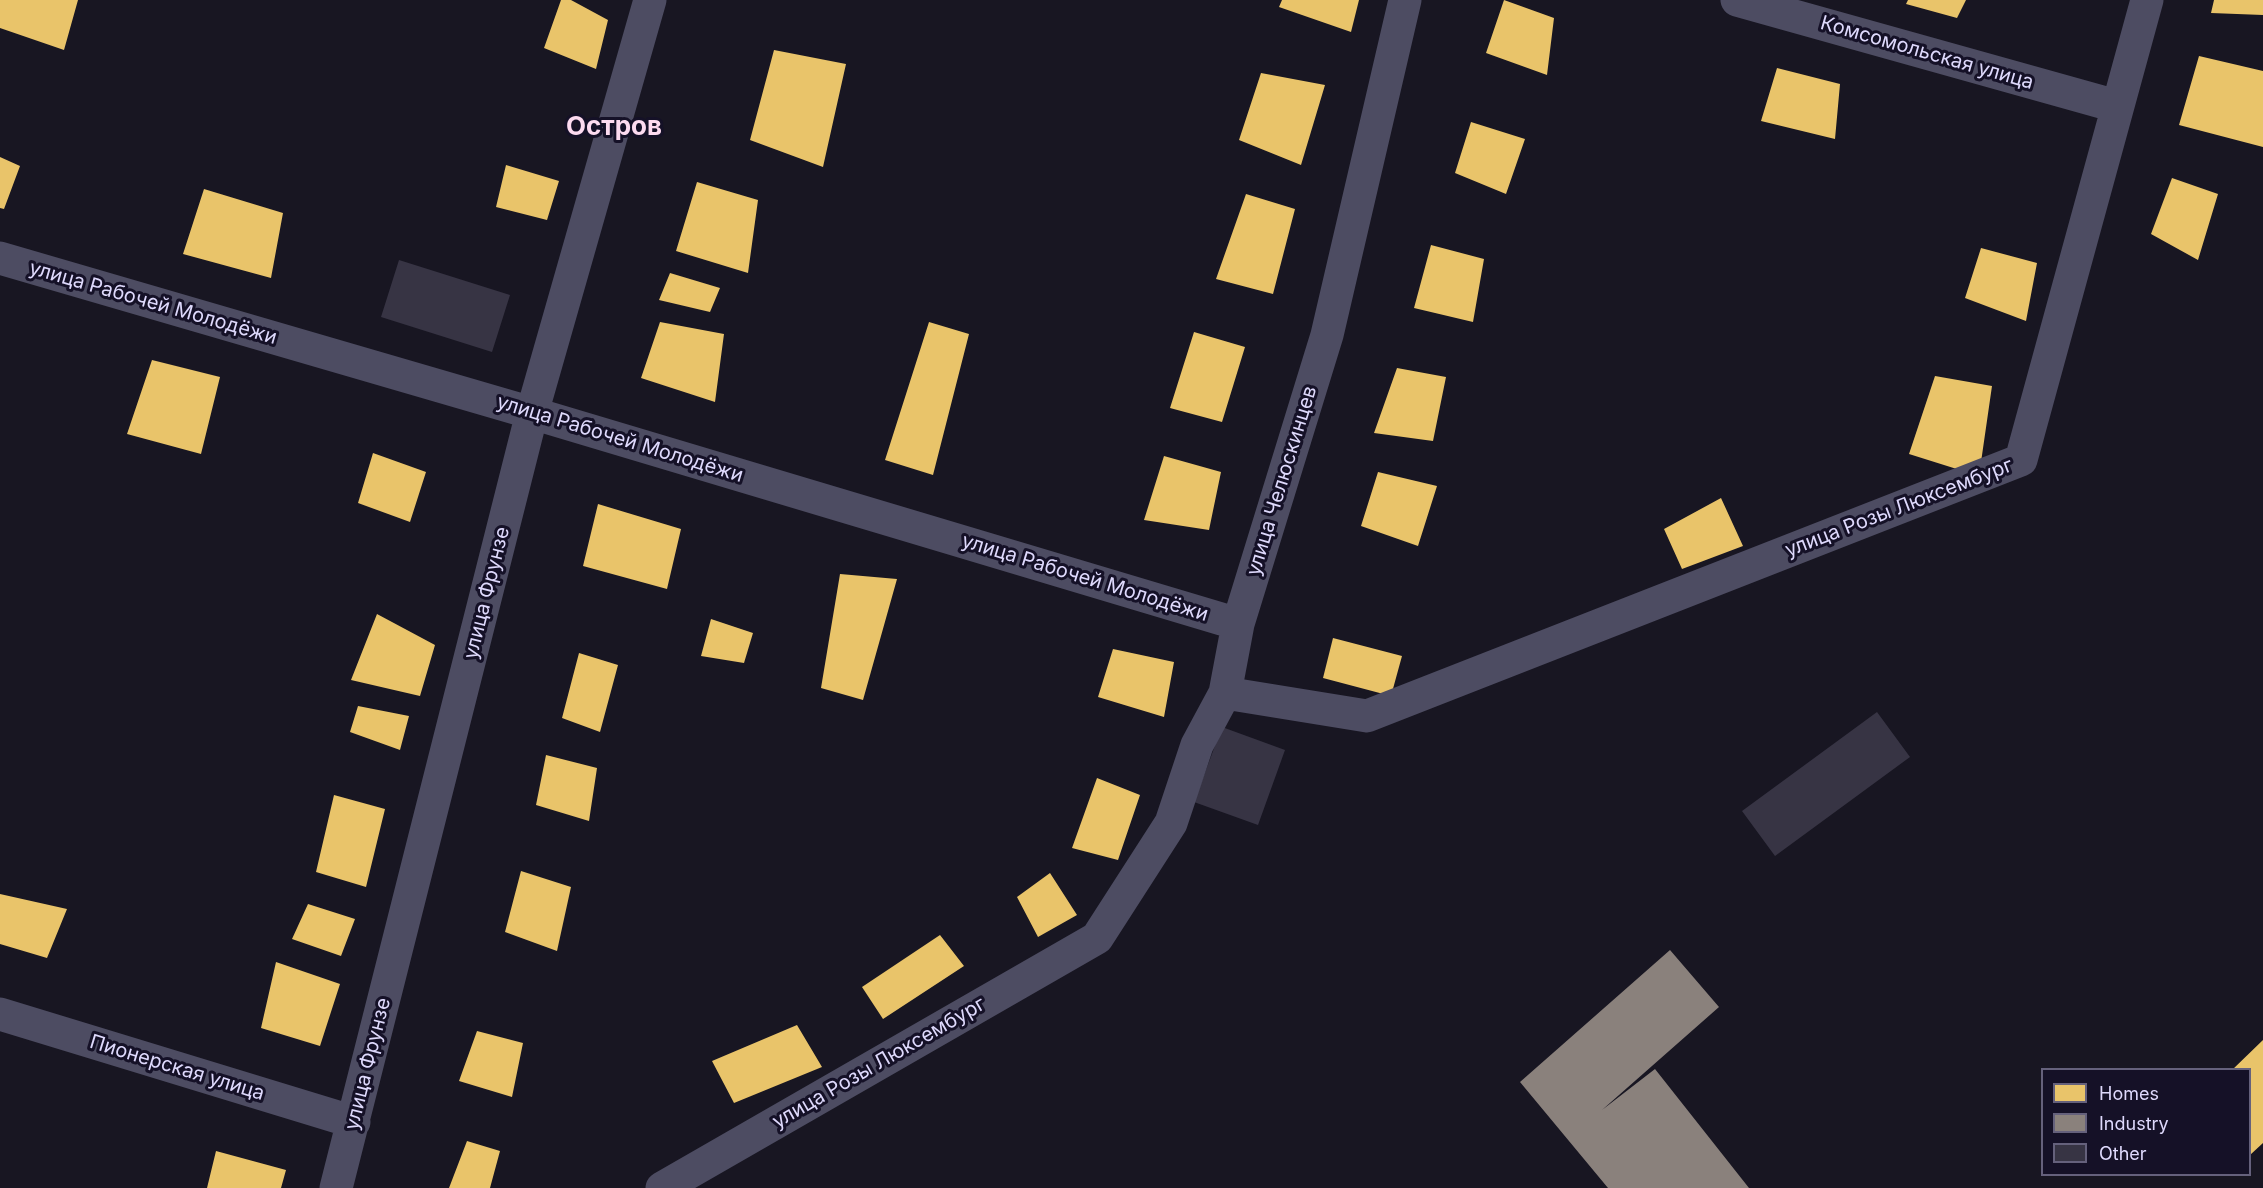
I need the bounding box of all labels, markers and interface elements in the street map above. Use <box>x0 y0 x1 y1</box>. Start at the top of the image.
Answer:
street label: Комсомольская улица <box>1818 11 2036 95</box>
district label: Остров <box>566 111 662 143</box>
street label: улица Рабочей Молодёжи <box>26 256 280 350</box>
street label: улица Челюскинцев <box>1242 383 1322 579</box>
street label: улица Рабочей Молодёжи <box>494 390 746 488</box>
street label: улица Розы Люксембург <box>1782 453 2016 563</box>
street label: улица Фрунзе <box>459 524 515 662</box>
street label: улица Рабочей Молодёжи <box>959 529 1211 627</box>
street label: улица Розы Люксембург <box>768 992 990 1134</box>
street label: улица Фрунзе <box>340 995 396 1133</box>
street label: Пионерская улица <box>87 1030 267 1106</box>
legend <box>2041 1068 2251 1176</box>
text: Homes <box>2099 1083 2159 1104</box>
text: Industry <box>2099 1113 2169 1134</box>
text: Other <box>2099 1143 2147 1164</box>

